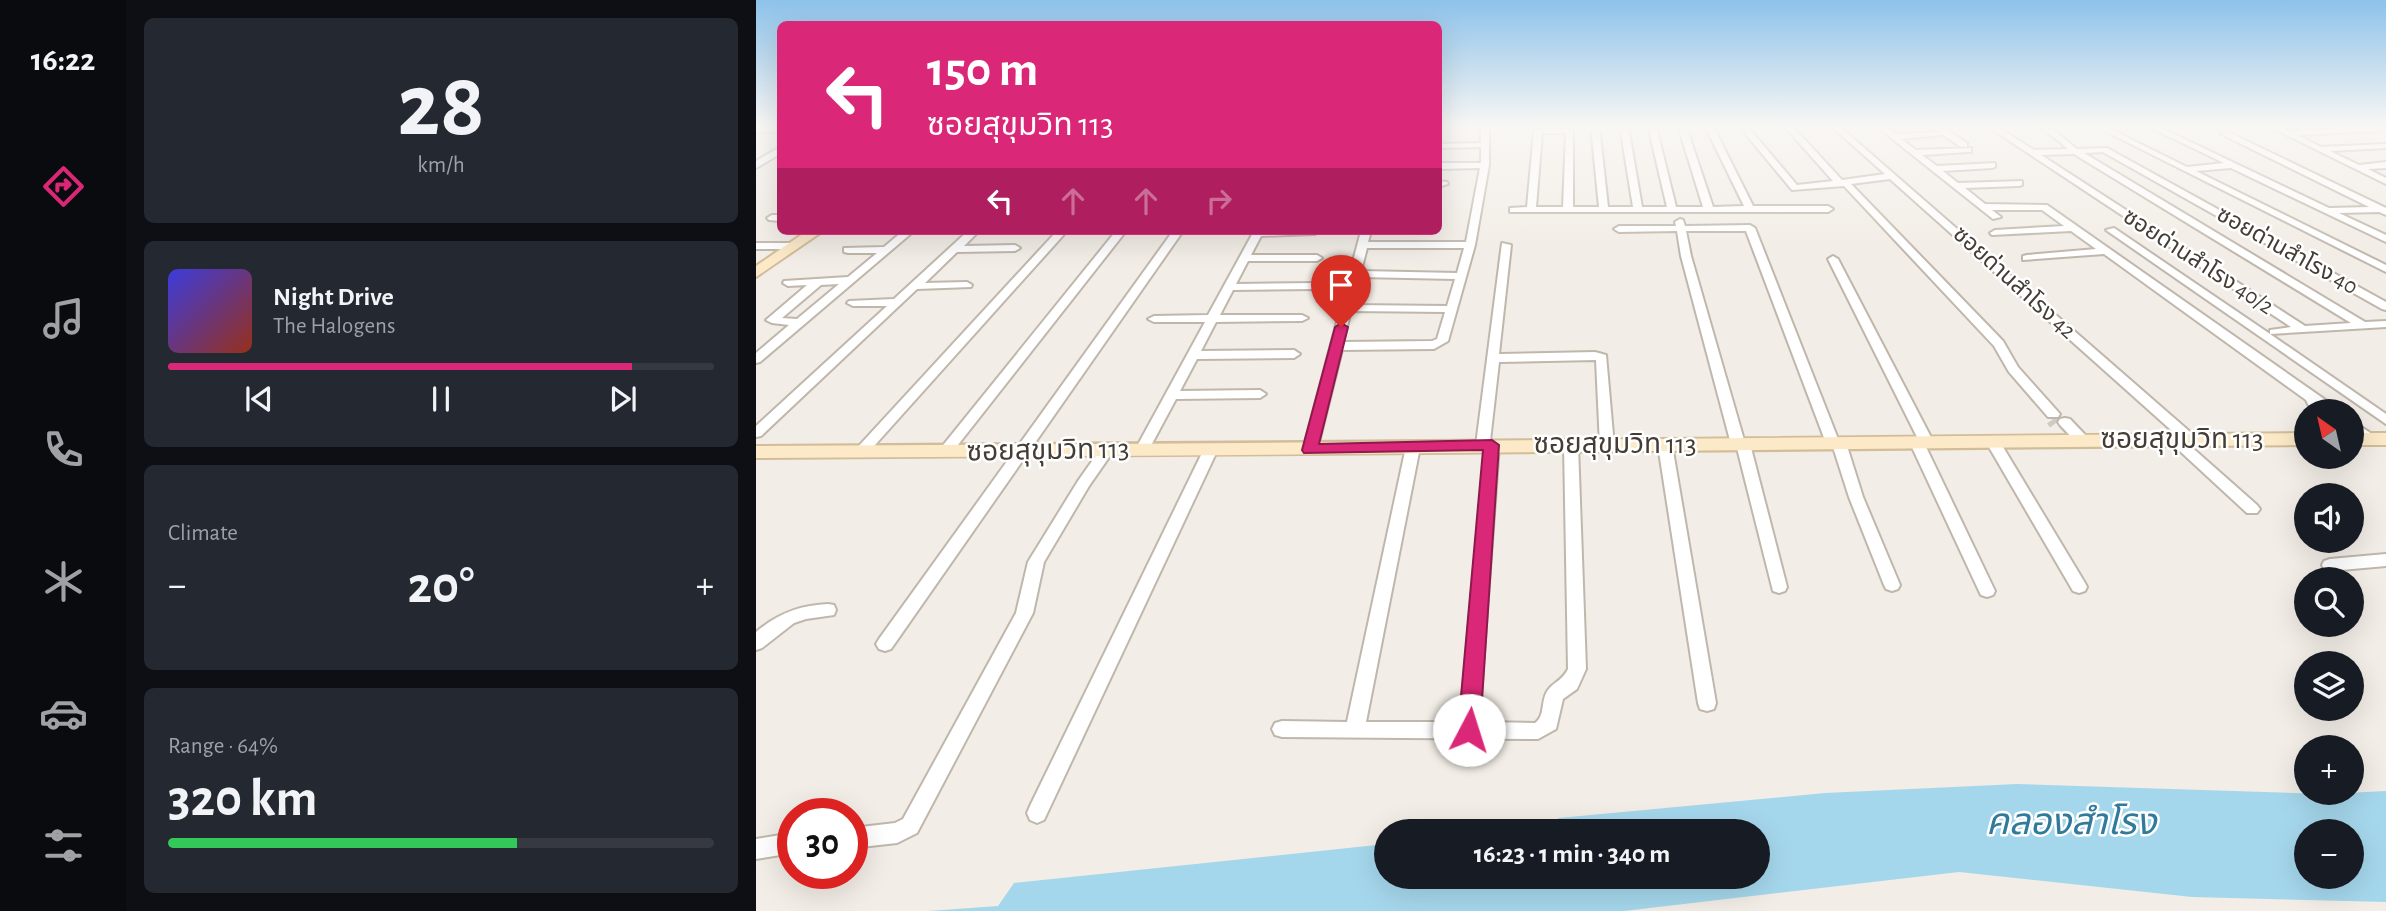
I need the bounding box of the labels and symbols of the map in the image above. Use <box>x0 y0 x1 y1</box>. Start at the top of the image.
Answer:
street label: ซอยด่านสำโรง 40 <box>2213 201 2362 299</box>
street label: ซอยด่านสำโรง 40/2 <box>2119 203 2278 319</box>
street label: ซอยด่านสำโรง 42 <box>1949 221 2081 344</box>
pin <box>1311 255 1371 327</box>
north arrow <box>2294 399 2364 469</box>
street label: ซอยสุขุมวิท 113 <box>2100 426 2264 455</box>
street label: ซอยสุขุมวิท 113 <box>1533 431 1697 460</box>
street label: ซอยสุขุมวิท 113 <box>966 436 1130 467</box>
position arrow <box>1432 693 1506 767</box>
speed limit sign: 30 <box>777 798 868 889</box>
water label: คลองสำโรง <box>1986 803 2158 841</box>

